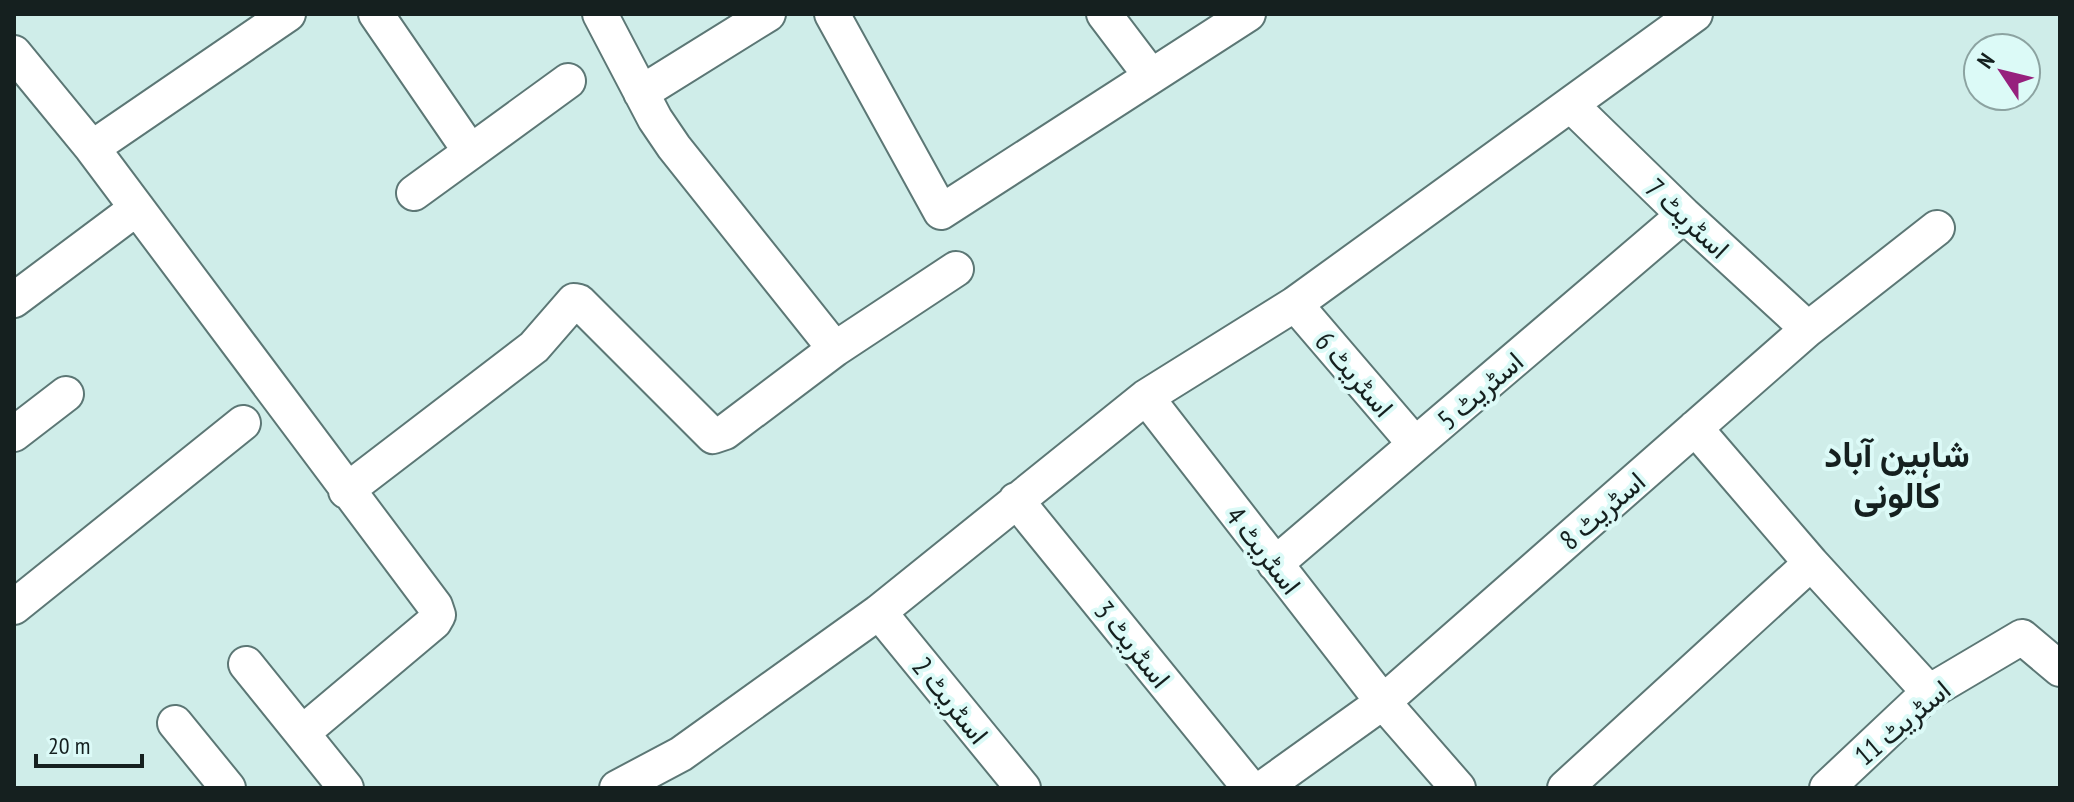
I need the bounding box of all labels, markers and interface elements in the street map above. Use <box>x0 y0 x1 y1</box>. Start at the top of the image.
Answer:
north arrow <box>1962 32 2042 112</box>
text: N <box>1971 48 2000 73</box>
street label: اسٹریٹ 7 <box>1638 170 1738 266</box>
street label: اسٹریٹ 6 <box>1308 323 1402 425</box>
street label: اسٹریٹ 5 <box>1429 343 1531 437</box>
district label: شاہین آباد کالونی <box>1824 430 1970 518</box>
street label: اسٹریٹ 8 <box>1551 463 1653 557</box>
street label: اسٹریٹ 4 <box>1218 498 1310 602</box>
street label: اسٹریٹ 3 <box>1086 593 1180 695</box>
street label: اسٹریٹ 2 <box>904 649 998 751</box>
street label: اسٹریٹ 11 <box>1846 671 1958 773</box>
scale bar <box>36 718 142 768</box>
text: 20 m <box>48 730 90 761</box>

